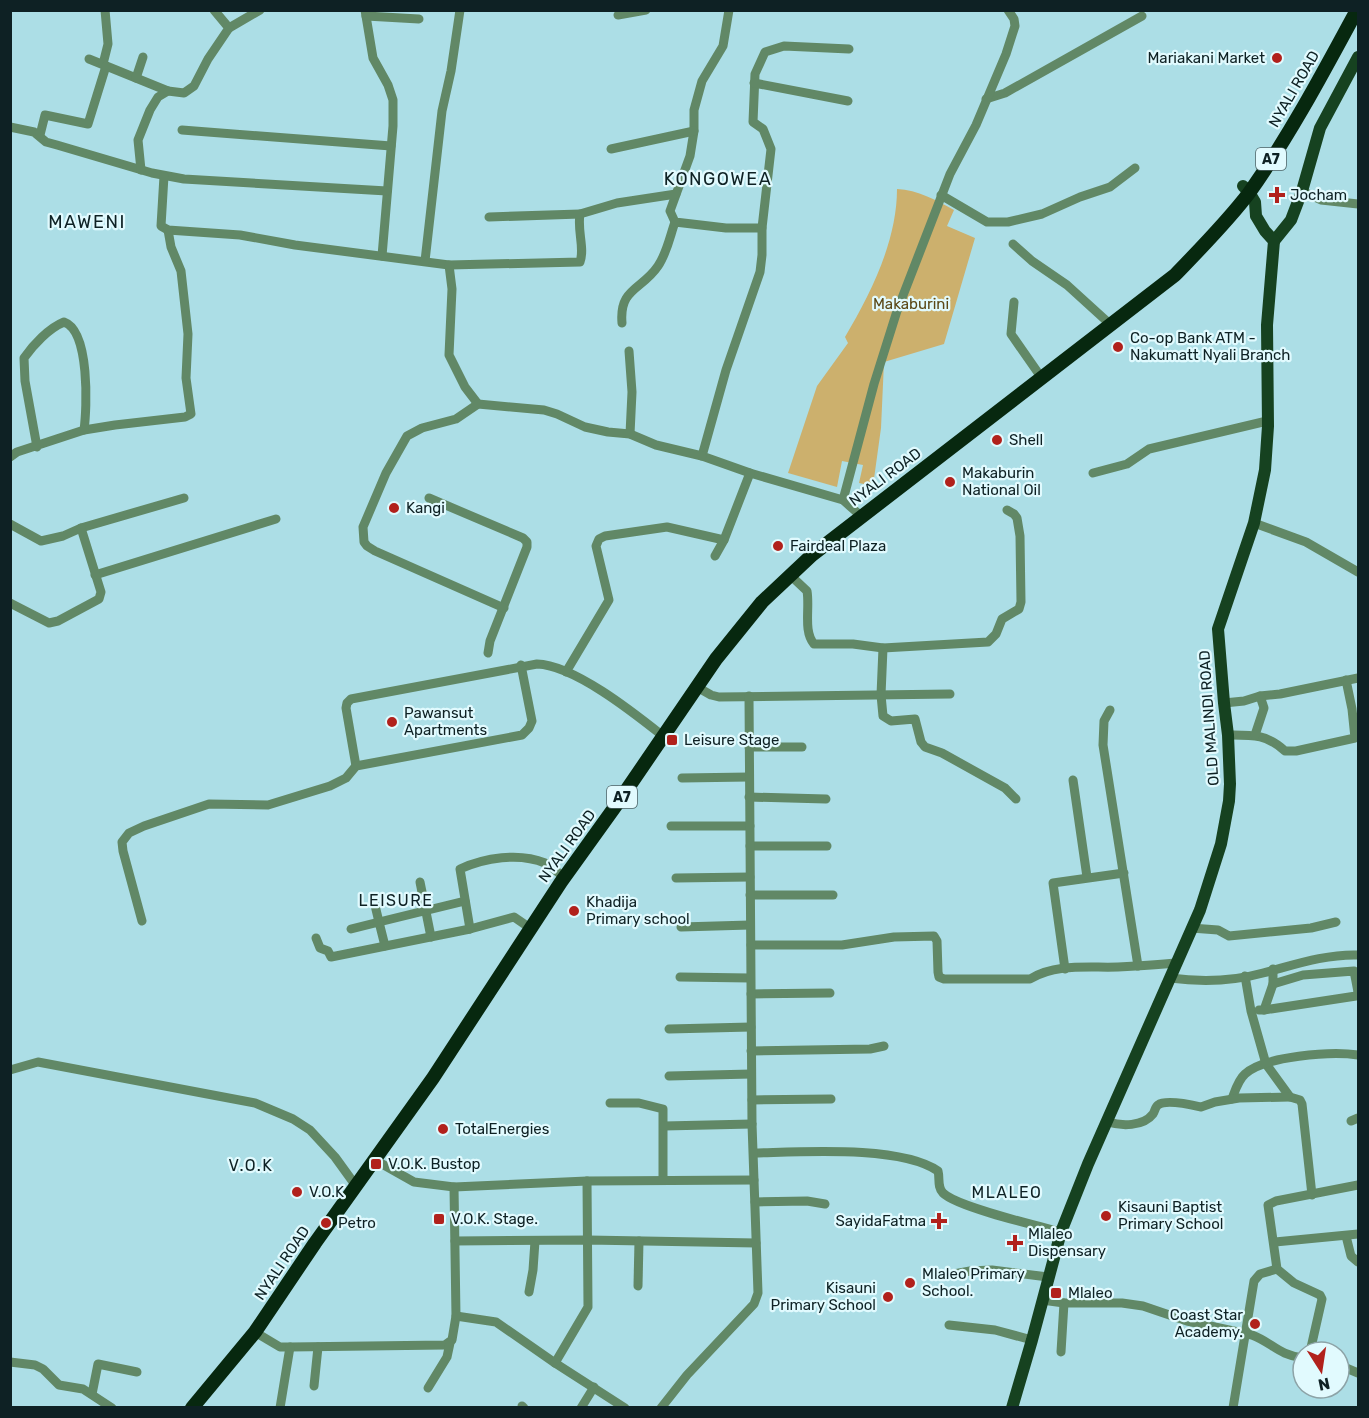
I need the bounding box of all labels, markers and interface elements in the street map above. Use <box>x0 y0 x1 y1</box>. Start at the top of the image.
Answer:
street label: NYALI ROAD <box>1265 47 1323 131</box>
place label: Mariakani Market <box>1147 49 1265 67</box>
marker: Mariakani Market <box>1270 51 1284 65</box>
road number: A7 <box>1256 148 1286 170</box>
district label: KONGOWEA <box>664 168 772 190</box>
marker: Jocham <box>1268 186 1286 204</box>
place label: Jocham <box>1290 186 1347 204</box>
district label: MAWENI <box>48 211 126 233</box>
park label: Makaburini <box>873 295 949 313</box>
place label: Co-op Bank ATM - Nakumatt Nyali Branch <box>1130 329 1290 364</box>
marker: Co-op Bank ATM - Nakumatt Nyali Branch <box>1111 340 1125 354</box>
place label: Shell <box>1009 431 1043 449</box>
marker: Shell <box>990 433 1004 447</box>
street label: NYALI ROAD <box>845 444 925 510</box>
place label: Makaburin National Oil <box>962 464 1041 499</box>
marker: Makaburin National Oil <box>943 475 957 489</box>
place label: Kangi <box>406 499 445 517</box>
marker: Kangi <box>387 501 401 515</box>
place label: Fairdeal Plaza <box>790 537 886 555</box>
marker: Fairdeal Plaza <box>771 539 785 553</box>
street label: OLD MALINDI ROAD <box>1195 650 1223 786</box>
place label: Pawansut Apartments <box>404 704 487 739</box>
marker: Pawansut Apartments <box>385 715 399 729</box>
place label: Leisure Stage <box>684 731 779 749</box>
marker: Leisure Stage <box>665 733 679 747</box>
road number: A7 <box>607 786 637 808</box>
street label: NYALI ROAD <box>535 806 599 886</box>
district label: LEISURE <box>359 891 433 910</box>
place label: Khadija Primary school <box>586 893 690 928</box>
marker: Khadija Primary school <box>567 904 581 918</box>
place label: TotalEnergies <box>455 1120 550 1138</box>
marker: TotalEnergies <box>436 1122 450 1136</box>
place label: V.O.K. Bustop <box>388 1155 481 1173</box>
district label: V.O.K <box>229 1156 273 1175</box>
marker: V.O.K. Bustop <box>369 1157 383 1171</box>
place label: V.O.K <box>309 1183 344 1201</box>
district label: MLALEO <box>972 1183 1042 1202</box>
marker: V.O.K <box>290 1185 304 1199</box>
place label: Kisauni Baptist Primary School <box>1118 1198 1223 1233</box>
marker: Kisauni Baptist Primary School <box>1099 1209 1113 1223</box>
place label: V.O.K. Stage. <box>451 1210 538 1228</box>
marker: V.O.K. Stage. <box>432 1212 446 1226</box>
place label: SayidaFatma <box>835 1212 926 1230</box>
marker: SayidaFatma <box>930 1212 948 1230</box>
place label: Petro <box>338 1214 376 1232</box>
marker: Petro <box>319 1216 333 1230</box>
street label: NYALI ROAD <box>251 1223 313 1303</box>
place label: Mlaleo Dispensary <box>1028 1225 1106 1260</box>
marker: Mlaleo Dispensary <box>1006 1234 1024 1252</box>
place label: Mlaleo Primary School. <box>922 1265 1025 1300</box>
marker: Mlaleo Primary School. <box>903 1276 917 1290</box>
place label: Kisauni Primary School <box>771 1279 876 1314</box>
place label: Mlaleo <box>1068 1284 1113 1302</box>
marker: Mlaleo <box>1049 1286 1063 1300</box>
marker: Kisauni Primary School <box>881 1290 895 1304</box>
place label: Coast Star Academy. <box>1170 1306 1243 1341</box>
marker: Coast Star Academy. <box>1248 1317 1262 1331</box>
north arrow <box>1291 1340 1351 1400</box>
text: N <box>1316 1374 1332 1395</box>

